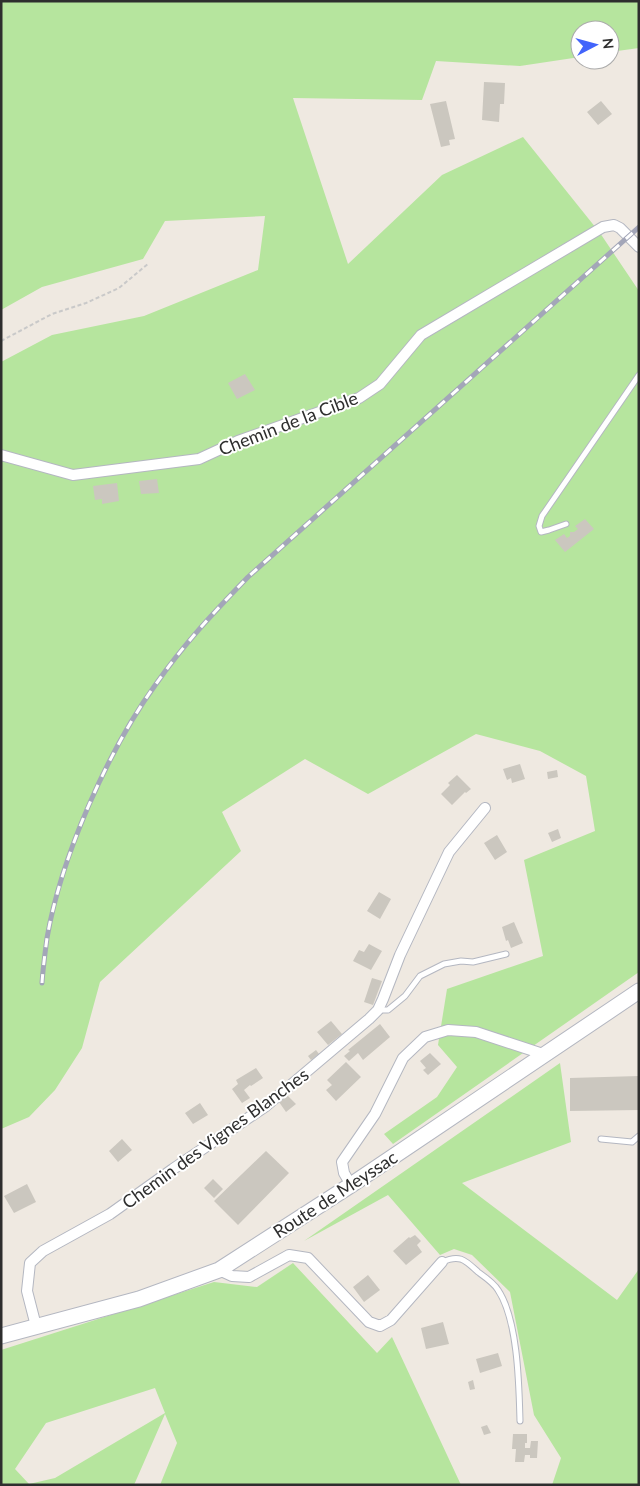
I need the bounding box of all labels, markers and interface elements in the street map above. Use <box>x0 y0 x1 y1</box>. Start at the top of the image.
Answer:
north arrow <box>570 20 620 70</box>
text: N <box>599 37 617 50</box>
street label: Chemin de la Cible <box>215 386 361 460</box>
street label: Chemin des Vignes Blanches <box>117 1063 313 1213</box>
street label: Route de Meyssac <box>269 1145 402 1242</box>

